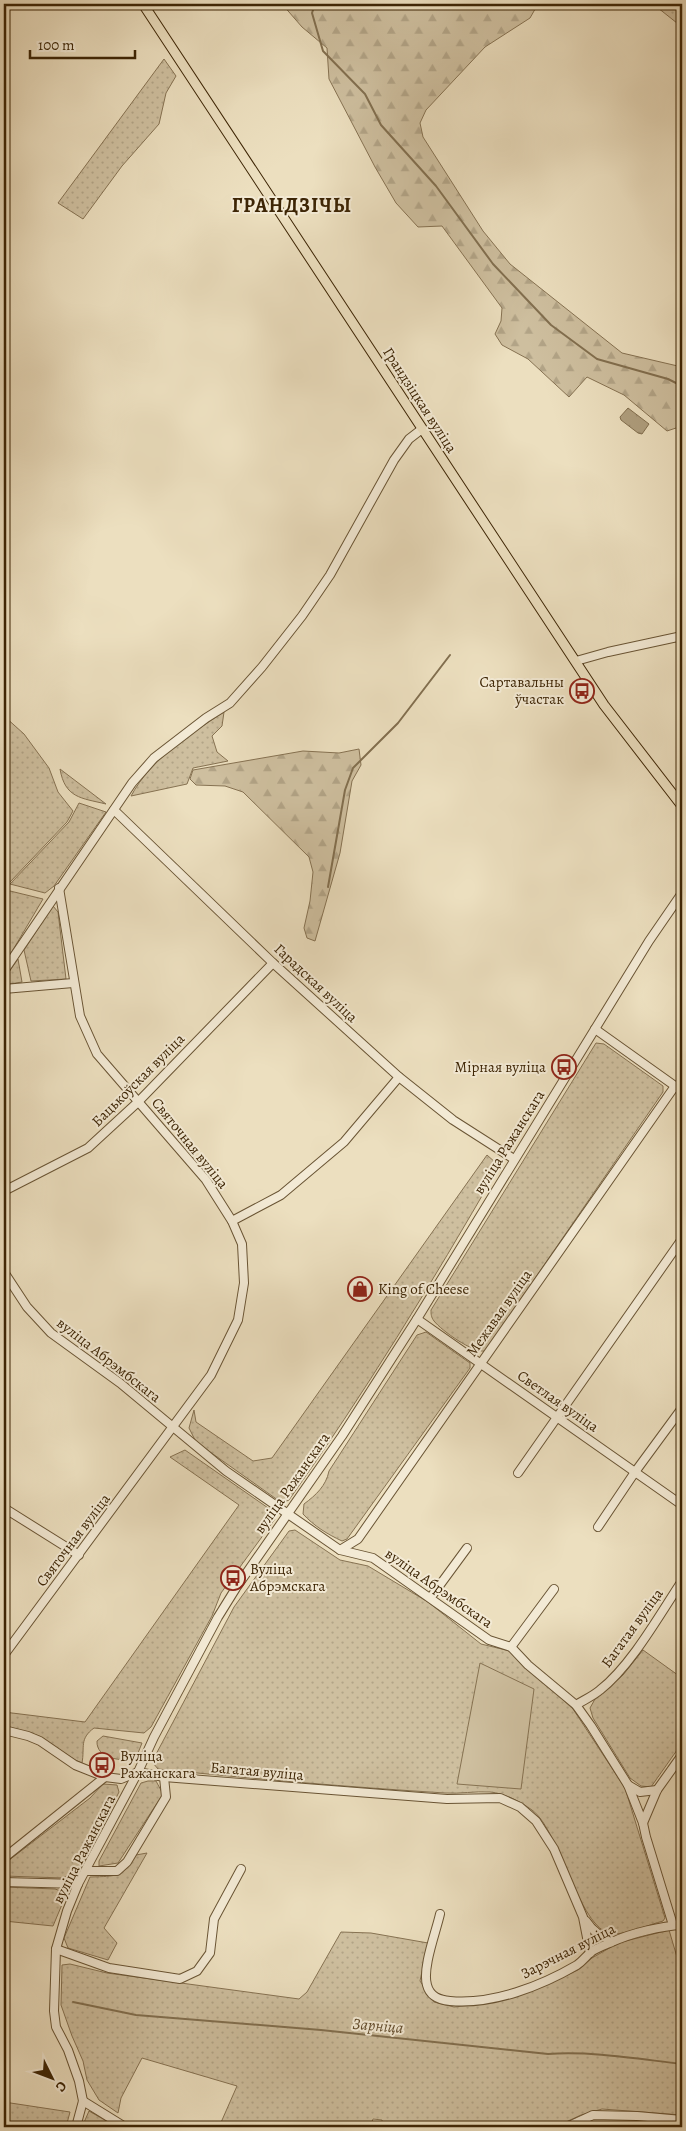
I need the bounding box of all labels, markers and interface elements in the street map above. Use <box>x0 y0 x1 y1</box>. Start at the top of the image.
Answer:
scale bar <box>30 28 135 60</box>
text: 100 m <box>38 35 75 55</box>
district label: ГРАНДЗІЧЫ <box>232 192 352 219</box>
street label: Грандзіцкая вуліца <box>378 343 462 457</box>
place label: Сартавальны ўчастак <box>479 672 564 709</box>
bus stop icon: Сартавальны ўчастак <box>569 678 595 704</box>
street label: Гарадская вуліца <box>270 939 362 1027</box>
street label: Бацькоўская вуліца <box>87 1029 189 1131</box>
bus stop icon: Мірная вуліца <box>551 1054 577 1080</box>
place label: Мірная вуліца <box>455 1057 546 1077</box>
street label: вуліца Ражанскага <box>469 1086 549 1198</box>
street label: Святочная вуліца <box>147 1093 233 1193</box>
street label: Межавая вуліца <box>462 1265 536 1360</box>
shop icon: King of Cheese <box>347 1276 373 1302</box>
place label: King of Cheese <box>378 1279 470 1299</box>
street label: вуліца Абрэмбскага <box>53 1313 165 1407</box>
street label: Светлая вуліца <box>513 1366 603 1437</box>
street label: вуліца Ражанскага <box>250 1428 334 1538</box>
street label: Святочная вуліца <box>31 1489 115 1591</box>
street label: вуліца Абрэмбскага <box>381 1543 497 1633</box>
place label: Вуліца Абрэмскага <box>249 1559 325 1596</box>
bus stop icon: Вуліца Абрэмскага <box>220 1565 246 1591</box>
street label: Багатая вуліца <box>596 1584 668 1672</box>
place label: Вуліца Ражанскага <box>120 1746 196 1783</box>
bus stop icon: Вуліца Ражанскага <box>89 1752 115 1778</box>
street label: Багатая вуліца <box>209 1757 305 1785</box>
street label: вуліца Ражанскага <box>48 1791 120 1907</box>
street label: Зарэчная вуліца <box>517 1919 619 1983</box>
water label: Зарніца <box>352 2013 404 2039</box>
north arrow <box>28 2054 78 2104</box>
text: С <box>51 2077 71 2096</box>

